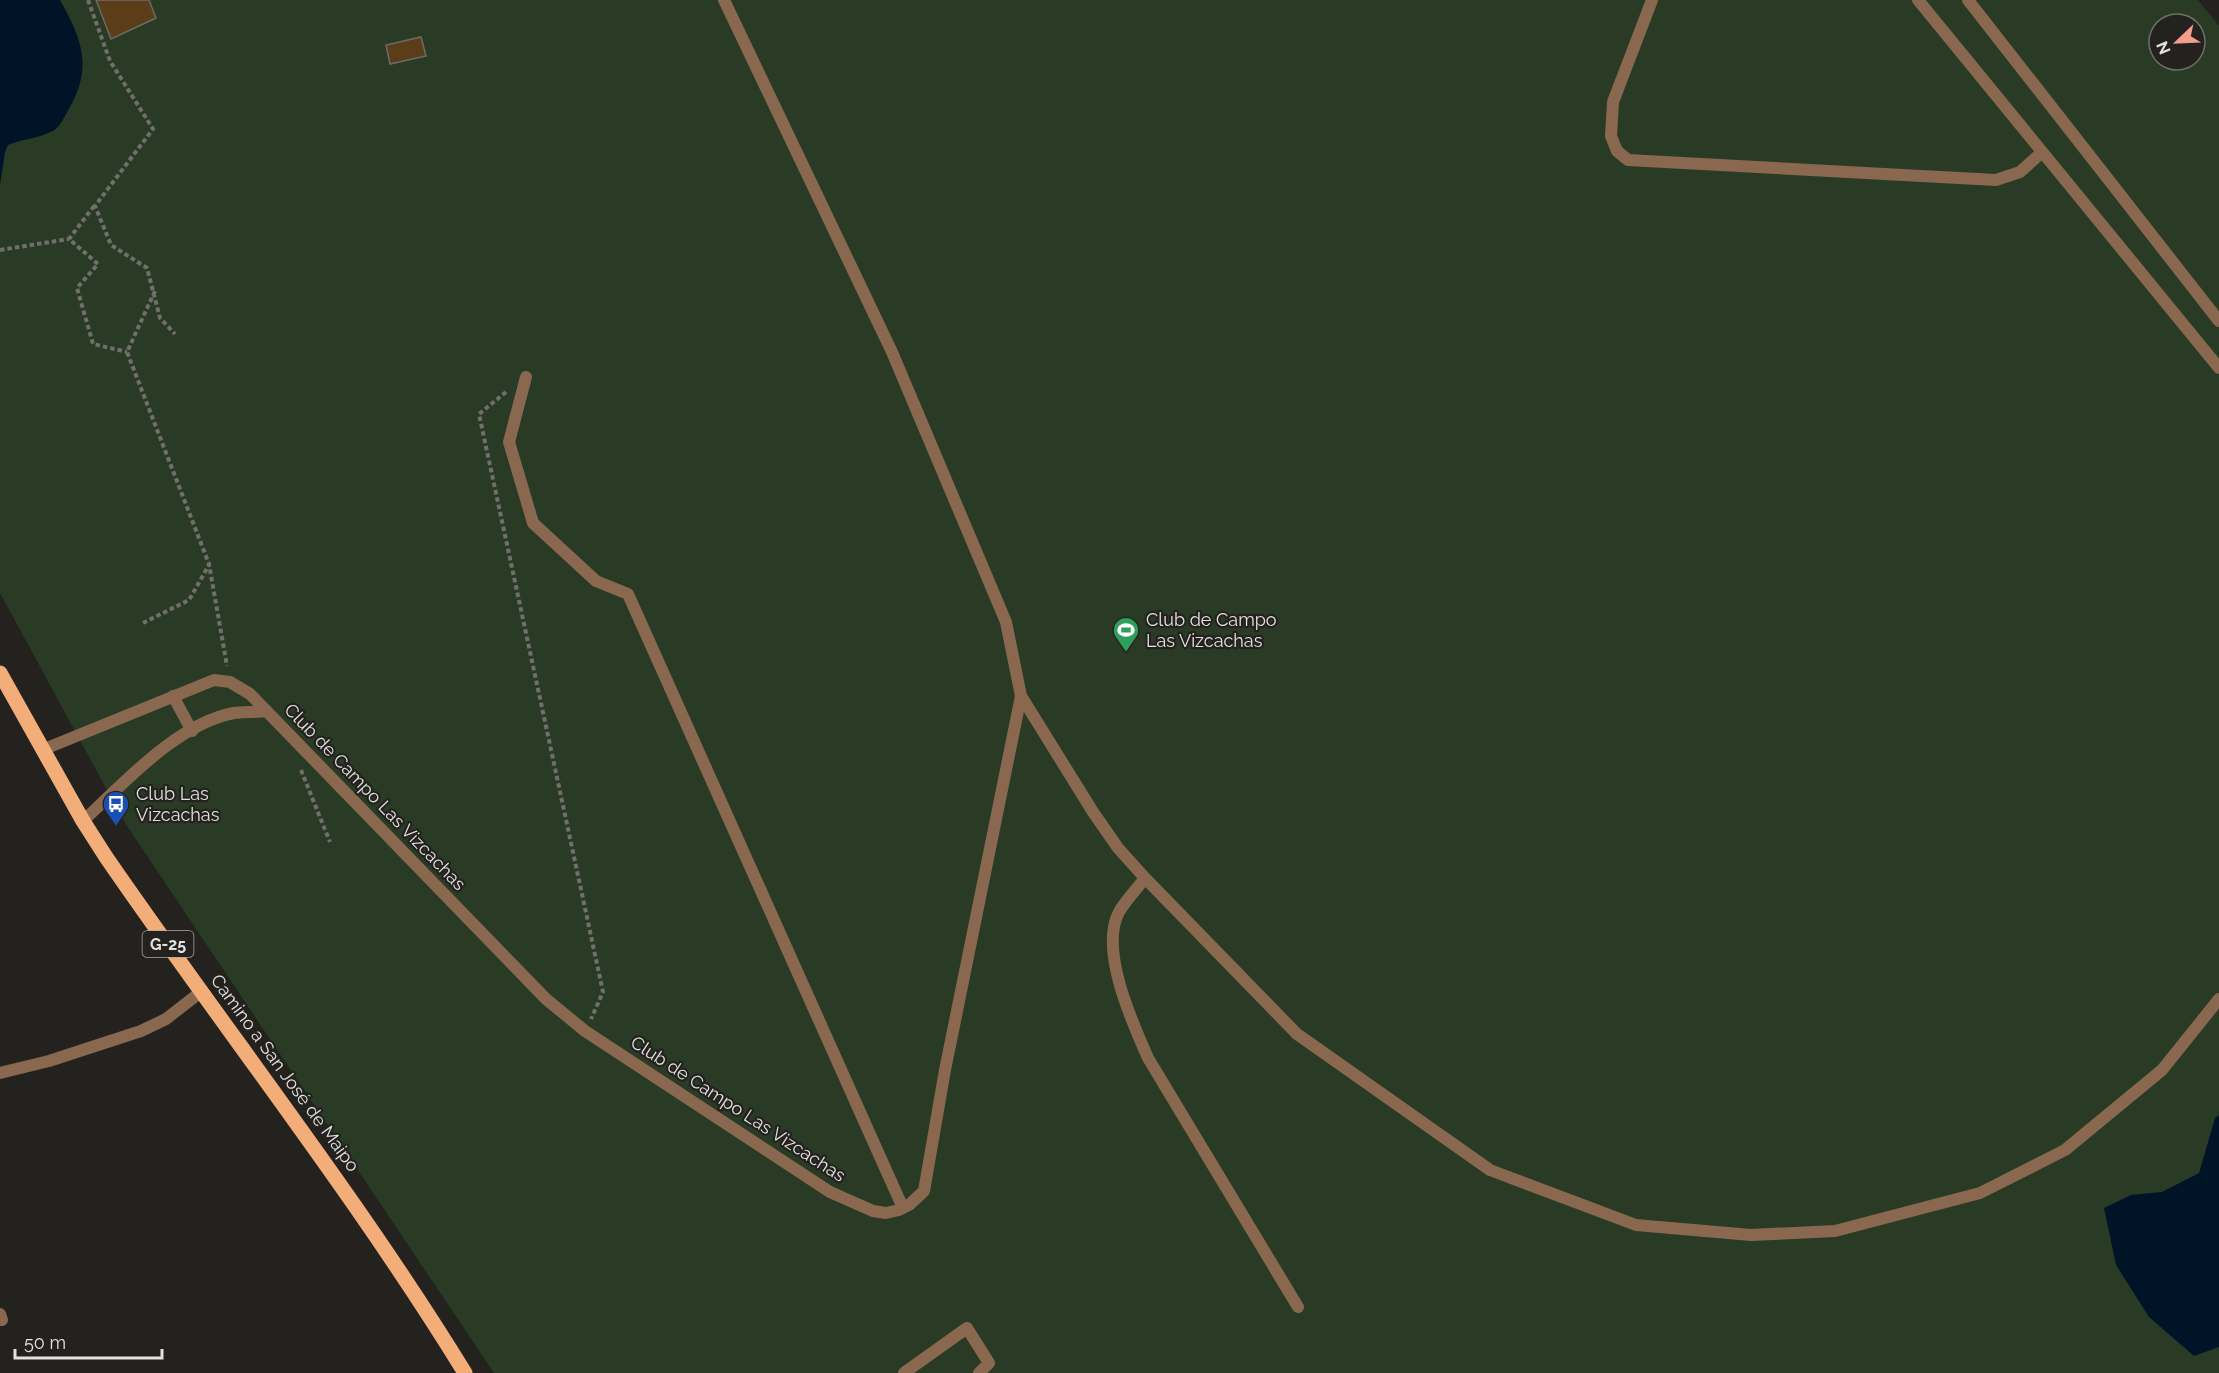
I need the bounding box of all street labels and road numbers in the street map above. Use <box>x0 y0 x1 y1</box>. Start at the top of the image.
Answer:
street label: Club de Campo Las Vizcachas <box>280 699 470 895</box>
road number: G-25 <box>142 931 194 957</box>
street label: Camino a San José de Maipo <box>207 970 364 1176</box>
street label: Club de Campo Las Vizcachas <box>627 1031 850 1186</box>

